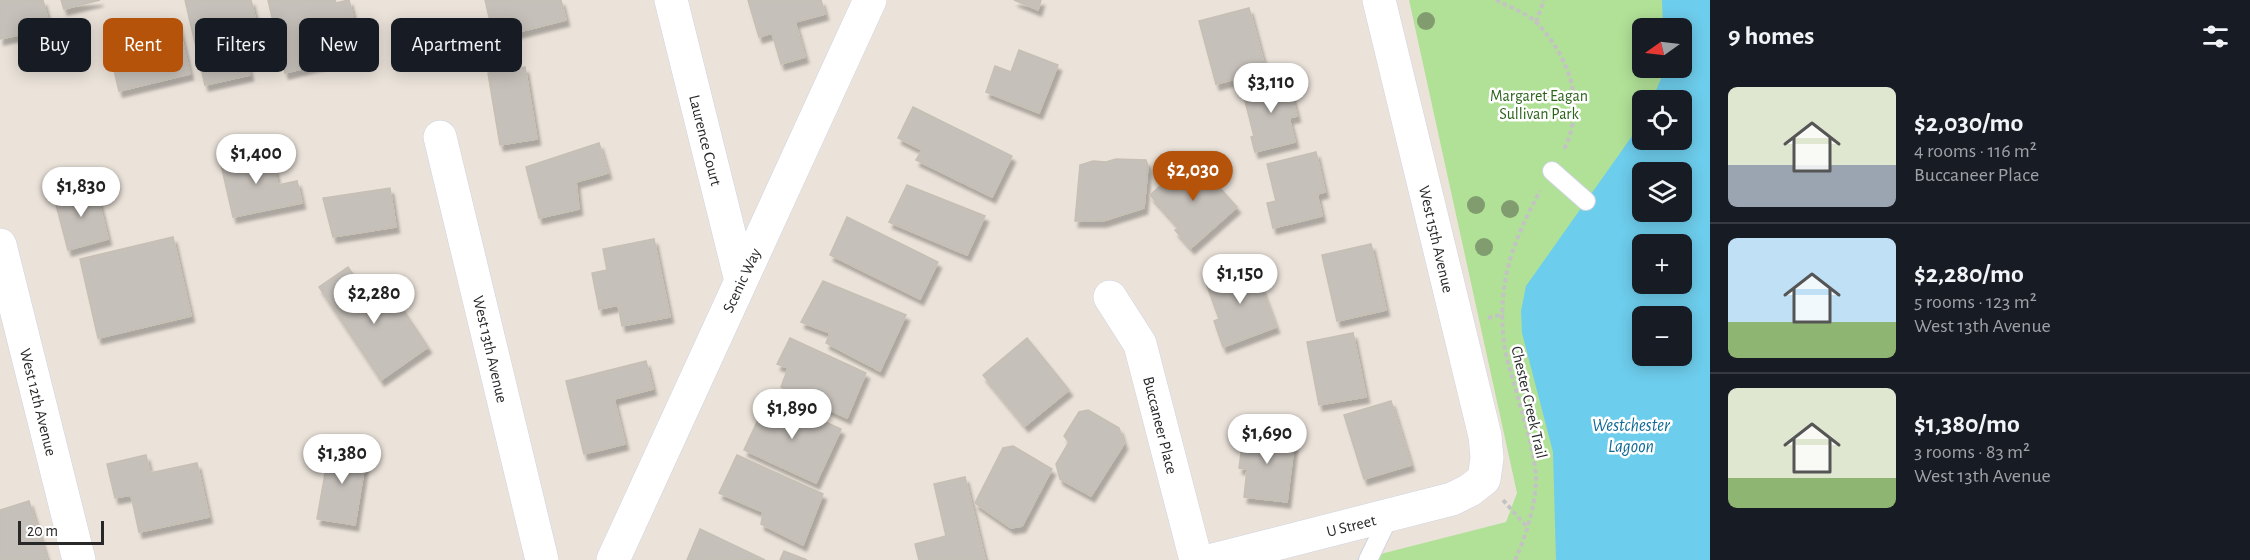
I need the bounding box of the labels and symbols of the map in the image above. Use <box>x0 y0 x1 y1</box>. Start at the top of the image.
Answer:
north arrow <box>1632 18 1692 78</box>
pin: $3,110 <box>1222 63 1320 114</box>
park label: Margaret Eagan Sullivan Park <box>1490 88 1588 122</box>
street label: Laurence Court <box>686 93 724 187</box>
pin: $1,400 <box>207 134 305 185</box>
pin: $2,030 <box>1144 151 1242 202</box>
pin: $1,830 <box>32 167 130 218</box>
street label: West 15th Avenue <box>1416 184 1456 294</box>
street label: Scenic Way <box>720 246 765 316</box>
pin: $1,150 <box>1191 254 1289 305</box>
pin: $2,280 <box>325 274 423 325</box>
street label: West 13th Avenue <box>470 294 510 404</box>
street label: Chester Creek Trail <box>1508 344 1550 460</box>
street label: West 12th Avenue <box>17 347 59 458</box>
street label: Buccaneer Place <box>1140 375 1180 476</box>
pin: $1,890 <box>743 389 841 440</box>
pin: $1,690 <box>1218 414 1316 465</box>
water label: Westchester Lagoon <box>1592 417 1671 456</box>
pin: $1,380 <box>293 434 391 485</box>
street label: U Street <box>1325 512 1378 540</box>
scale bar <box>18 518 104 546</box>

